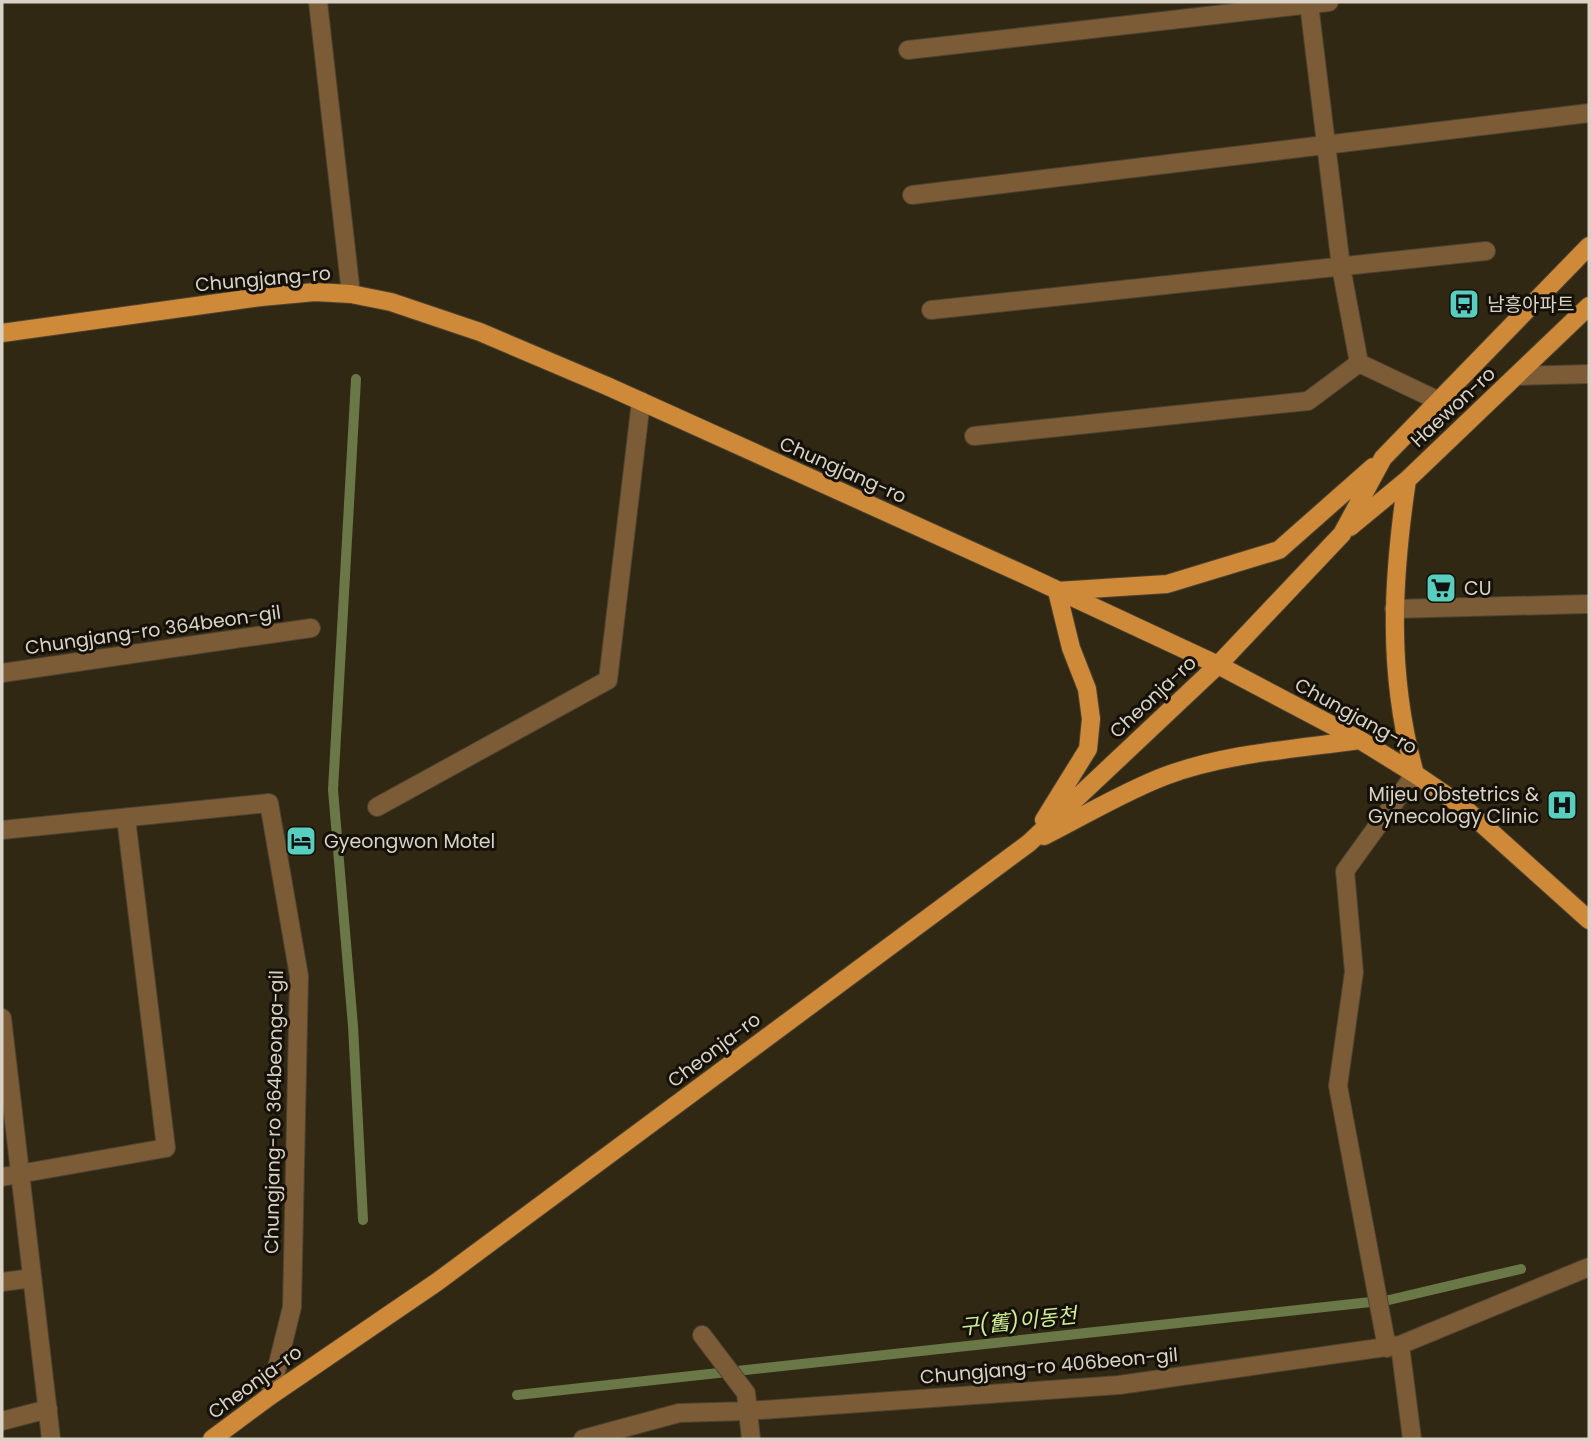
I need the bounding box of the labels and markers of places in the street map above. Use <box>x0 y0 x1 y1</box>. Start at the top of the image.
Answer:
bus stop icon: 남흥아파트 <box>1447 287 1481 321</box>
place label: 남흥아파트 <box>1487 291 1574 318</box>
supermarket icon: CU <box>1424 571 1458 605</box>
place label: CU <box>1464 575 1492 602</box>
place label: Mijeu Obstetrics & Gynecology Clinic <box>1368 781 1539 830</box>
hospital icon: Mijeu Obstetrics & Gynecology Clinic <box>1545 788 1579 822</box>
hotel icon: Gyeongwon Motel <box>284 824 318 858</box>
place label: Gyeongwon Motel <box>324 828 495 855</box>

